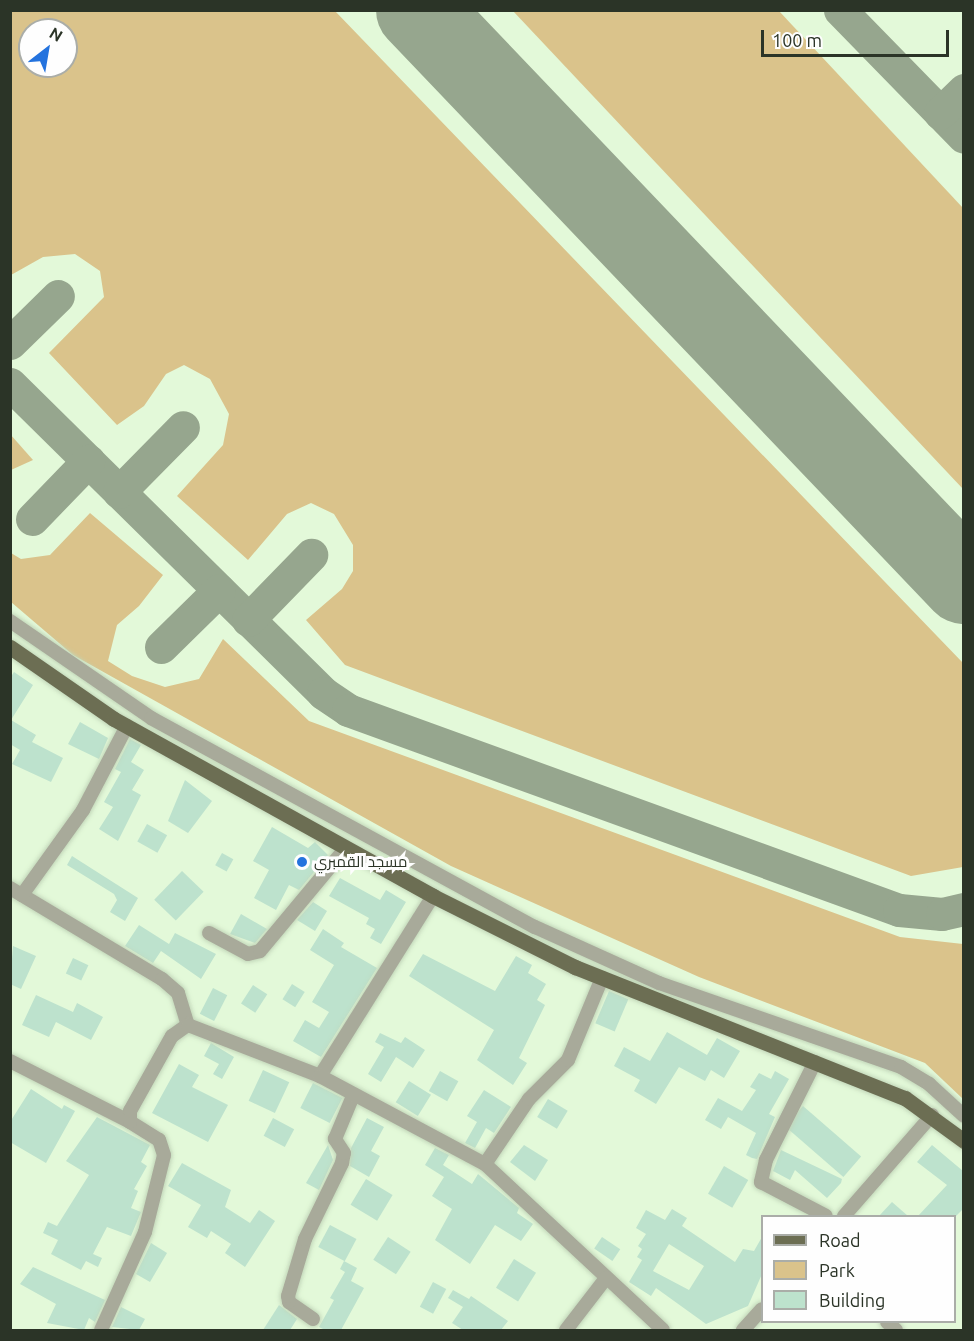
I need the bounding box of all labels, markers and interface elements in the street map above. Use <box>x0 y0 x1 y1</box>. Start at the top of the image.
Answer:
north arrow <box>18 18 78 78</box>
scale bar <box>764 18 952 56</box>
text: N <box>46 23 66 45</box>
text: 100 m <box>772 30 822 50</box>
place label: مسجد القمبري <box>314 853 407 871</box>
marker: مسجد القمبري <box>295 855 309 869</box>
legend <box>761 1215 956 1323</box>
text: Road <box>819 1230 861 1250</box>
text: Park <box>819 1260 855 1280</box>
text: Building <box>819 1290 885 1310</box>

